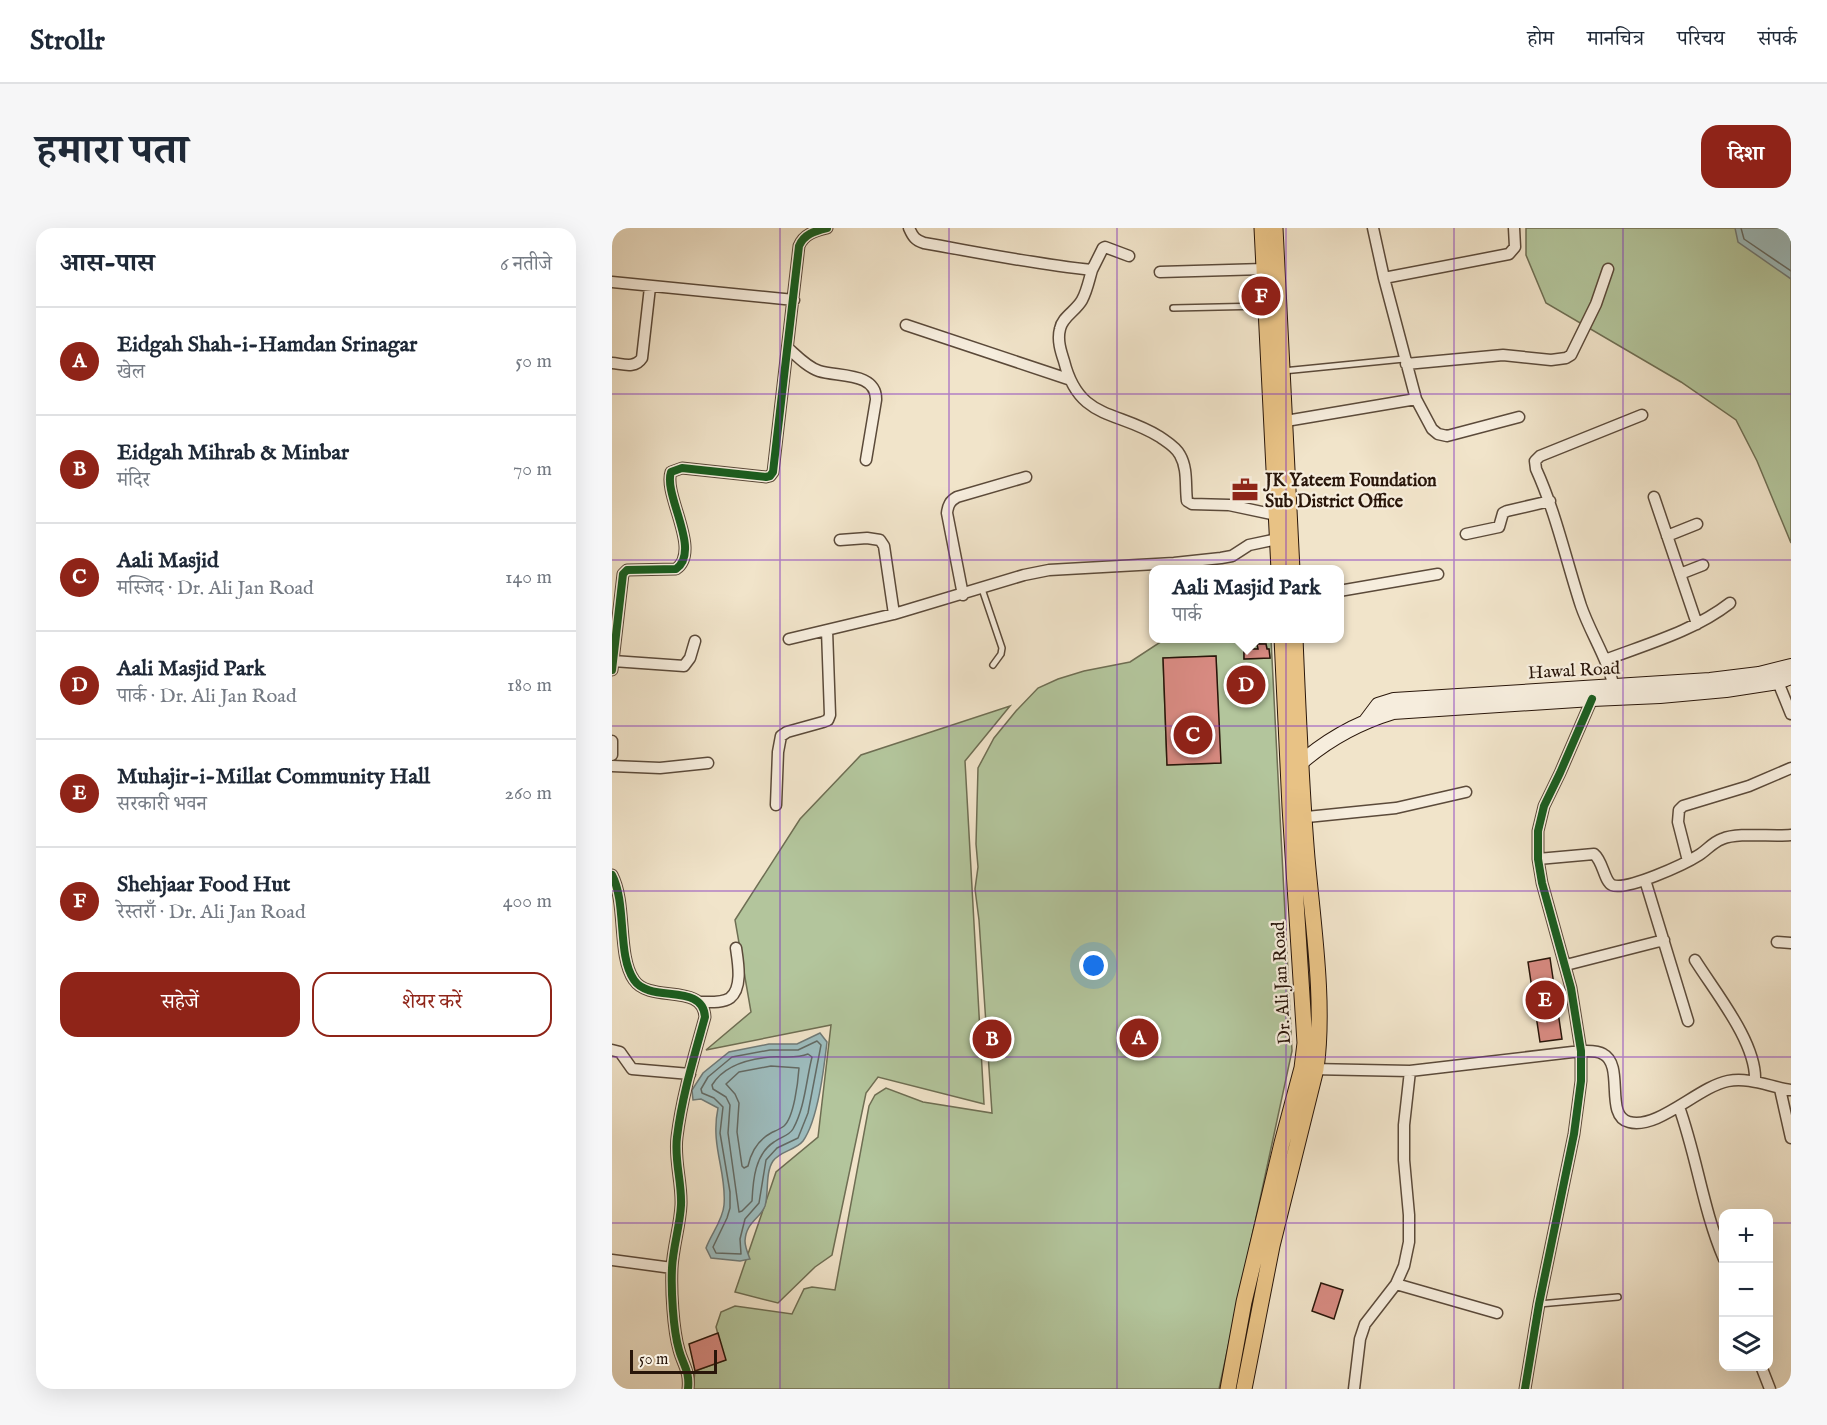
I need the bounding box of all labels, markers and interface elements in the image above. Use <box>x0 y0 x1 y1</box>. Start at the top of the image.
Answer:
text: Strollr <box>30 24 105 59</box>
text: होम <box>1527 26 1554 53</box>
text: मानचित्र <box>1587 26 1644 53</box>
text: परिचय <box>1677 26 1725 53</box>
text: संपर्क <box>1758 26 1797 53</box>
text: हमारा पता <box>36 125 188 178</box>
button: दिशा <box>1701 125 1791 188</box>
text: आस-पास <box>60 247 155 280</box>
text: 6 नतीजे <box>500 252 552 277</box>
pin: F <box>1242 274 1280 318</box>
text: Eidgah Shah-i-Hamdan Srinagar <box>117 331 417 359</box>
text: A <box>73 349 86 374</box>
text: 50 m <box>515 349 552 374</box>
text: खेल <box>117 360 145 385</box>
text: Eidgah Mihrab & Minbar <box>117 439 349 467</box>
text: B <box>73 457 86 482</box>
text: 70 m <box>513 457 552 482</box>
text: मंदिर <box>117 468 150 493</box>
place label: JK Yateem Foundation Sub District Office <box>1263 470 1437 514</box>
office icon: JK Yateem Foundation Sub District Office <box>1230 475 1260 505</box>
text: Aali Masjid <box>117 547 219 575</box>
text: C <box>72 565 87 590</box>
text: 140 m <box>505 565 552 590</box>
popup <box>1149 565 1344 643</box>
text: Aali Masjid Park <box>1172 574 1321 602</box>
text: मस्जिद · Dr. Ali Jan Road <box>117 576 314 601</box>
text: पार्क <box>1172 603 1202 628</box>
text: Aali Masjid Park <box>117 655 265 683</box>
street label: Hawal Road <box>1527 658 1621 685</box>
pin: D <box>1226 662 1266 708</box>
text: D <box>71 673 88 698</box>
text: 180 m <box>507 673 552 698</box>
text: पार्क · Dr. Ali Jan Road <box>117 684 297 709</box>
pin: C <box>1174 712 1212 758</box>
text: Muhajir-i-Millat Community Hall <box>117 763 430 791</box>
text: E <box>73 781 86 806</box>
text: 260 m <box>505 781 552 806</box>
text: सरकारी भवन <box>117 792 207 817</box>
text: Shehjaar Food Hut <box>117 871 290 899</box>
text: F <box>73 889 86 914</box>
text: 400 m <box>503 889 552 914</box>
text: रेस्तराँ · Dr. Ali Jan Road <box>117 900 306 925</box>
street label: Dr. Ali Jan Road <box>1268 920 1297 1045</box>
your location <box>1079 951 1108 980</box>
button: सहेजें <box>60 972 300 1037</box>
button: शेयर करें <box>312 972 552 1037</box>
pin: E <box>1526 978 1564 1022</box>
pin: B <box>972 1016 1012 1062</box>
pin: A <box>1120 1016 1158 1060</box>
map controls <box>1719 1209 1773 1371</box>
button: + <box>1719 1209 1773 1263</box>
button: − <box>1719 1263 1773 1317</box>
button: layers <box>1719 1317 1773 1371</box>
scale bar <box>630 1347 717 1374</box>
text: 50 m <box>639 1350 668 1370</box>

